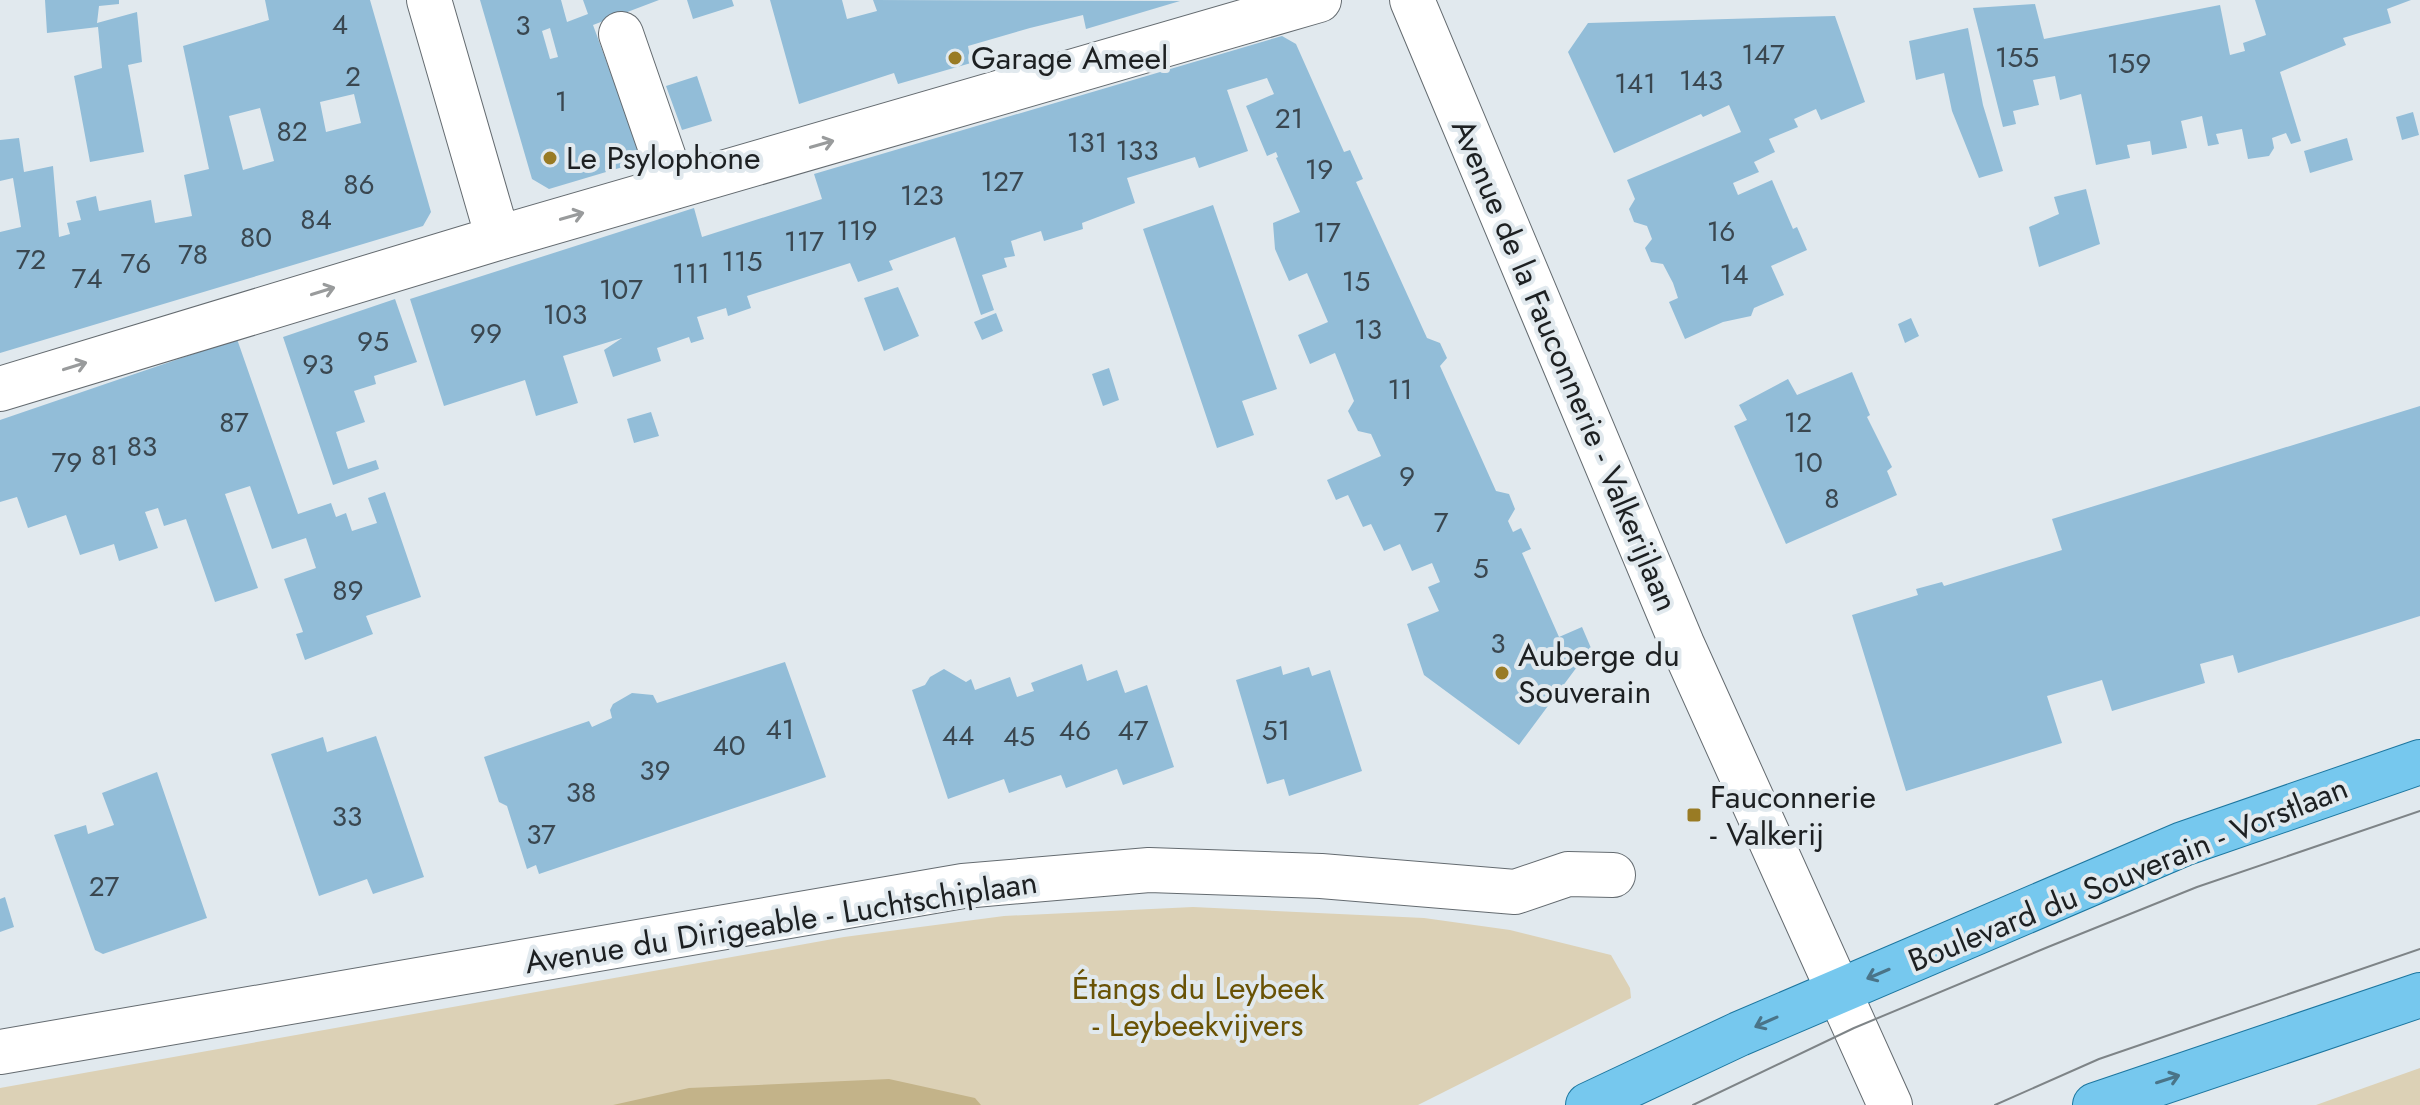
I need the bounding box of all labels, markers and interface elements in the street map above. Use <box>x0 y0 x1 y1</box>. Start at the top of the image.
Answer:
house number: 4 <box>332 4 348 45</box>
house number: 3 <box>515 5 531 46</box>
house number: 147 <box>1741 34 1785 75</box>
place label: Garage Ameel <box>971 35 1168 81</box>
house number: 155 <box>1995 37 2039 78</box>
house number: 159 <box>2107 43 2151 84</box>
marker: Garage Ameel <box>946 49 964 67</box>
house number: 2 <box>345 56 361 97</box>
house number: 143 <box>1679 60 1723 101</box>
house number: 141 <box>1614 63 1656 104</box>
house number: 1 <box>555 81 567 122</box>
house number: 21 <box>1275 98 1303 139</box>
house number: 82 <box>276 111 308 152</box>
street label: Avenue de la Fauconnerie - Valkerijlaan <box>1440 112 1690 618</box>
house number: 131 <box>1067 122 1107 163</box>
house number: 133 <box>1115 130 1159 171</box>
place label: Le Psylophone <box>566 135 761 181</box>
one-way arrow <box>809 136 835 151</box>
marker: Le Psylophone <box>541 149 559 167</box>
house number: 19 <box>1305 149 1333 190</box>
house number: 127 <box>980 161 1024 202</box>
house number: 86 <box>343 164 375 205</box>
house number: 123 <box>900 175 944 216</box>
house number: 84 <box>300 199 332 240</box>
one-way arrow <box>559 208 585 223</box>
house number: 119 <box>836 210 878 251</box>
house number: 16 <box>1707 211 1735 252</box>
house number: 17 <box>1313 212 1341 253</box>
house number: 80 <box>240 217 272 258</box>
house number: 117 <box>784 221 824 262</box>
house number: 78 <box>178 234 208 275</box>
house number: 72 <box>16 239 46 280</box>
house number: 115 <box>722 241 763 282</box>
house number: 76 <box>121 243 151 284</box>
house number: 111 <box>672 253 710 294</box>
house number: 14 <box>1720 254 1748 295</box>
house number: 74 <box>71 258 103 299</box>
house number: 15 <box>1342 261 1370 302</box>
house number: 107 <box>599 269 643 310</box>
one-way arrow <box>310 283 336 298</box>
house number: 103 <box>543 294 587 335</box>
house number: 13 <box>1354 309 1382 350</box>
house number: 99 <box>470 313 502 354</box>
house number: 95 <box>357 321 389 362</box>
house number: 93 <box>302 344 334 385</box>
one-way arrow <box>61 358 87 373</box>
house number: 11 <box>1387 369 1413 410</box>
house number: 87 <box>219 402 249 443</box>
house number: 12 <box>1784 402 1812 443</box>
house number: 83 <box>127 426 157 467</box>
house number: 81 <box>91 435 119 476</box>
house number: 79 <box>52 442 82 483</box>
house number: 10 <box>1793 442 1823 483</box>
house number: 9 <box>1399 456 1415 497</box>
house number: 8 <box>1824 478 1840 519</box>
house number: 7 <box>1434 502 1449 543</box>
house number: 5 <box>1473 548 1489 589</box>
house number: 89 <box>332 570 364 611</box>
house number: 3 <box>1490 623 1506 664</box>
place label: Auberge du Souverain <box>1518 632 1680 715</box>
marker: Auberge du Souverain <box>1493 664 1511 682</box>
house number: 41 <box>766 709 794 750</box>
house number: 46 <box>1059 710 1091 751</box>
house number: 47 <box>1117 710 1149 751</box>
house number: 51 <box>1262 710 1290 751</box>
house number: 44 <box>942 715 974 756</box>
house number: 45 <box>1003 716 1035 757</box>
house number: 40 <box>712 725 746 766</box>
house number: 39 <box>639 750 671 791</box>
street label: Boulevard du Souverain - Vorstlaan <box>1901 765 2355 983</box>
house number: 38 <box>566 772 596 813</box>
place label: Fauconnerie - Valkerij <box>1710 774 1876 857</box>
house number: 33 <box>332 796 362 837</box>
marker: Fauconnerie - Valkerij <box>1685 806 1703 824</box>
house number: 37 <box>526 814 556 855</box>
street label: Avenue du Dirigeable - Luchtschiplaan <box>521 859 1041 985</box>
house number: 27 <box>89 866 120 907</box>
park label: Étangs du Leybeek - Leybeekvijvers <box>1072 965 1325 1048</box>
one-way arrow <box>1866 967 1891 982</box>
one-way arrow <box>1754 1015 1779 1030</box>
one-way arrow <box>2156 1070 2181 1085</box>

